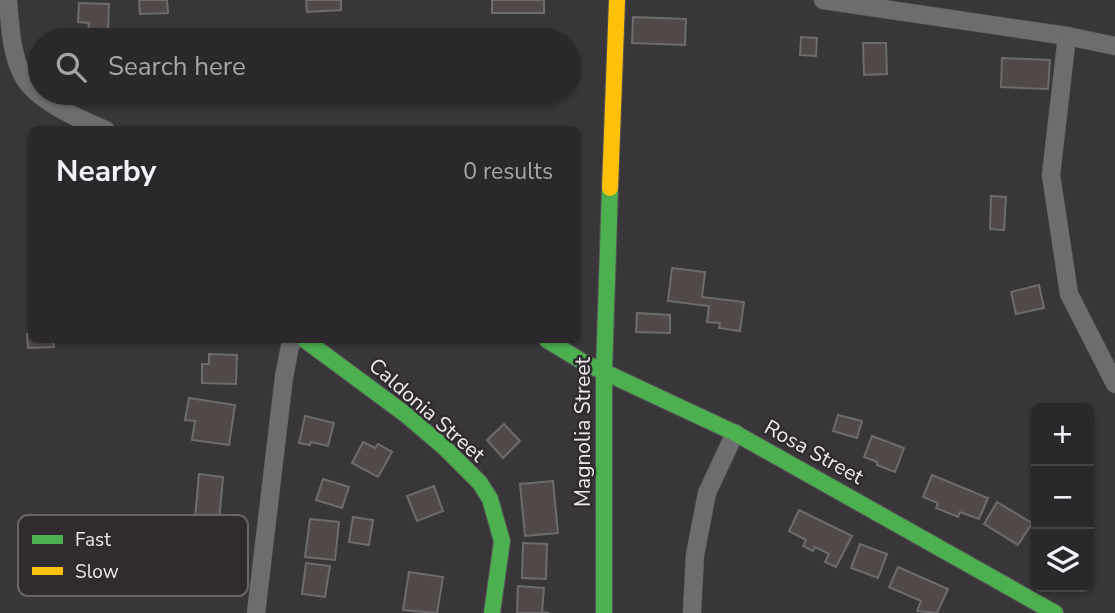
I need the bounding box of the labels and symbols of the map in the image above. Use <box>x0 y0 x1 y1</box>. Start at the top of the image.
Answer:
street label: Caldonia Street <box>363 352 492 469</box>
street label: Magnolia Street <box>569 356 597 507</box>
street label: Rosa Street <box>759 413 869 491</box>
legend <box>18 515 248 596</box>
text: Fast <box>75 527 111 553</box>
text: Slow <box>75 559 119 585</box>

